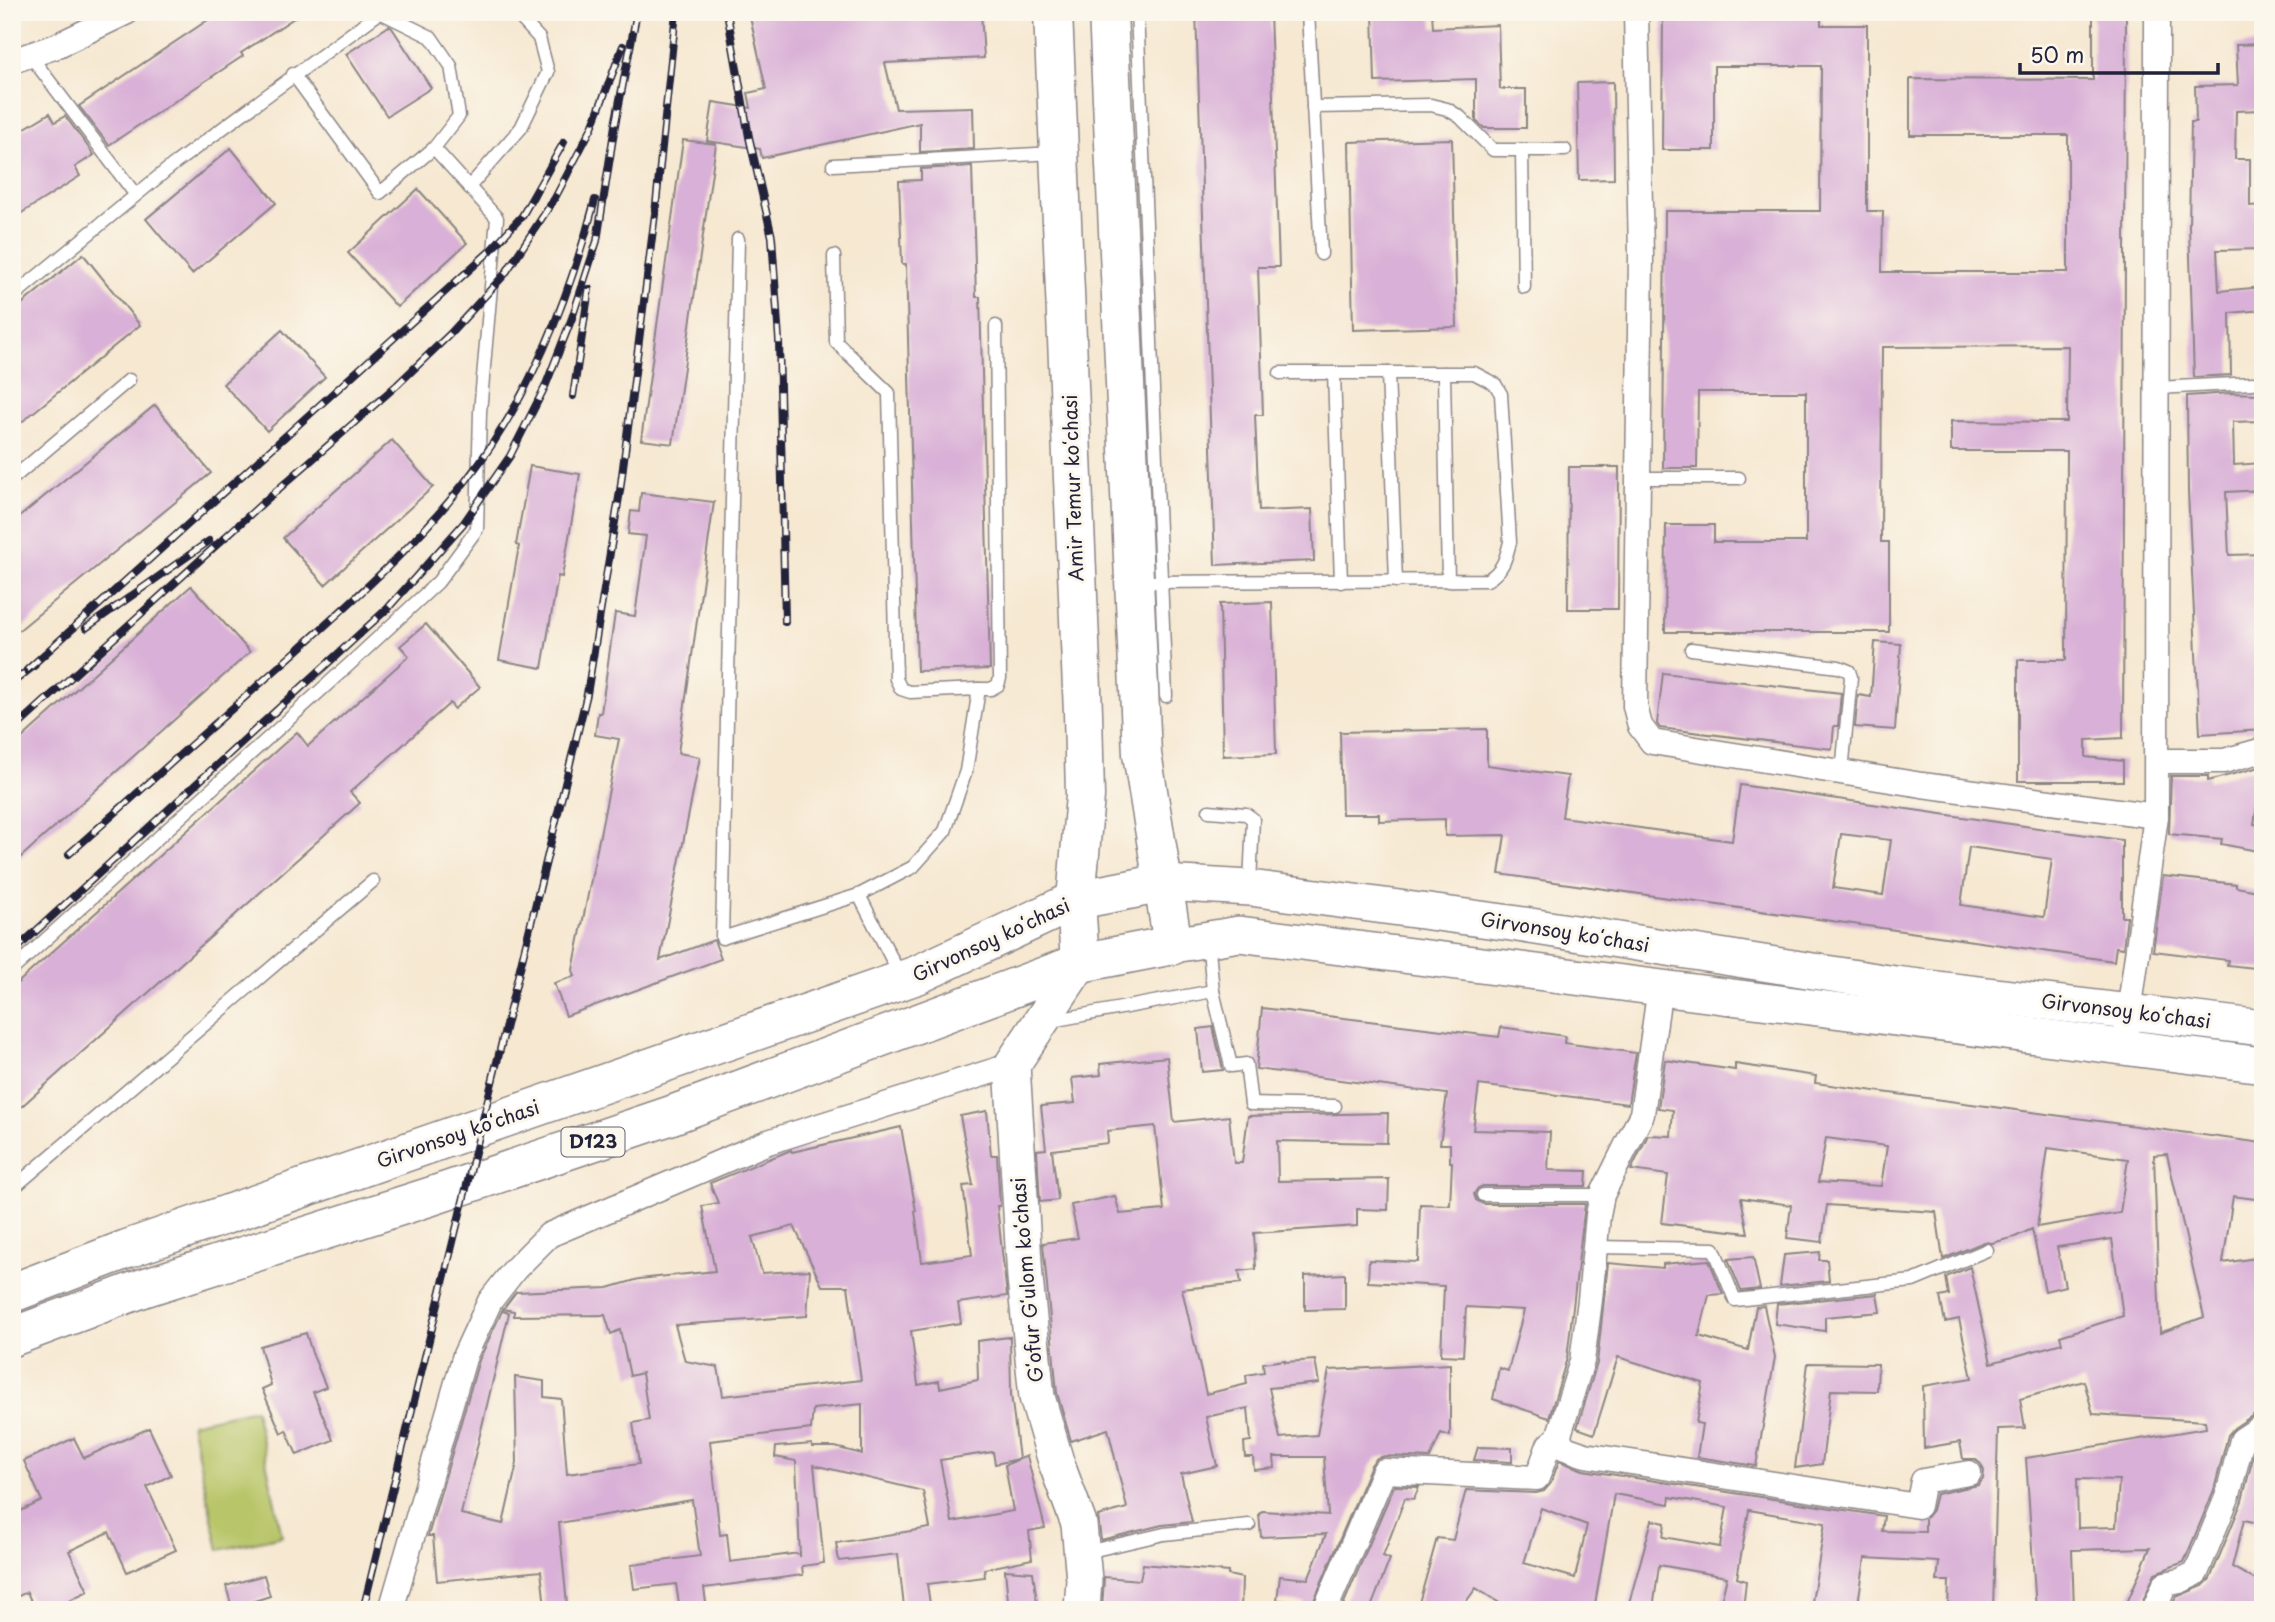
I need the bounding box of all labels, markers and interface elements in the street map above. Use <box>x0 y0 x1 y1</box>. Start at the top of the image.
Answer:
scale bar <box>2020 32 2217 76</box>
text: 50 m <box>2030 38 2084 70</box>
street label: Amir Temur koʻchasi <box>1055 394 1089 582</box>
street label: Girvonsoy koʻchasi <box>907 890 1074 988</box>
street label: Girvonsoy koʻchasi <box>1479 904 1652 958</box>
street label: Girvonsoy koʻchasi <box>2040 986 2213 1034</box>
street label: Girvonsoy koʻchasi <box>372 1092 543 1174</box>
road number: D123 <box>562 1128 624 1156</box>
street label: Gʻofur Gʻulom koʻchasi <box>1003 1176 1049 1384</box>

